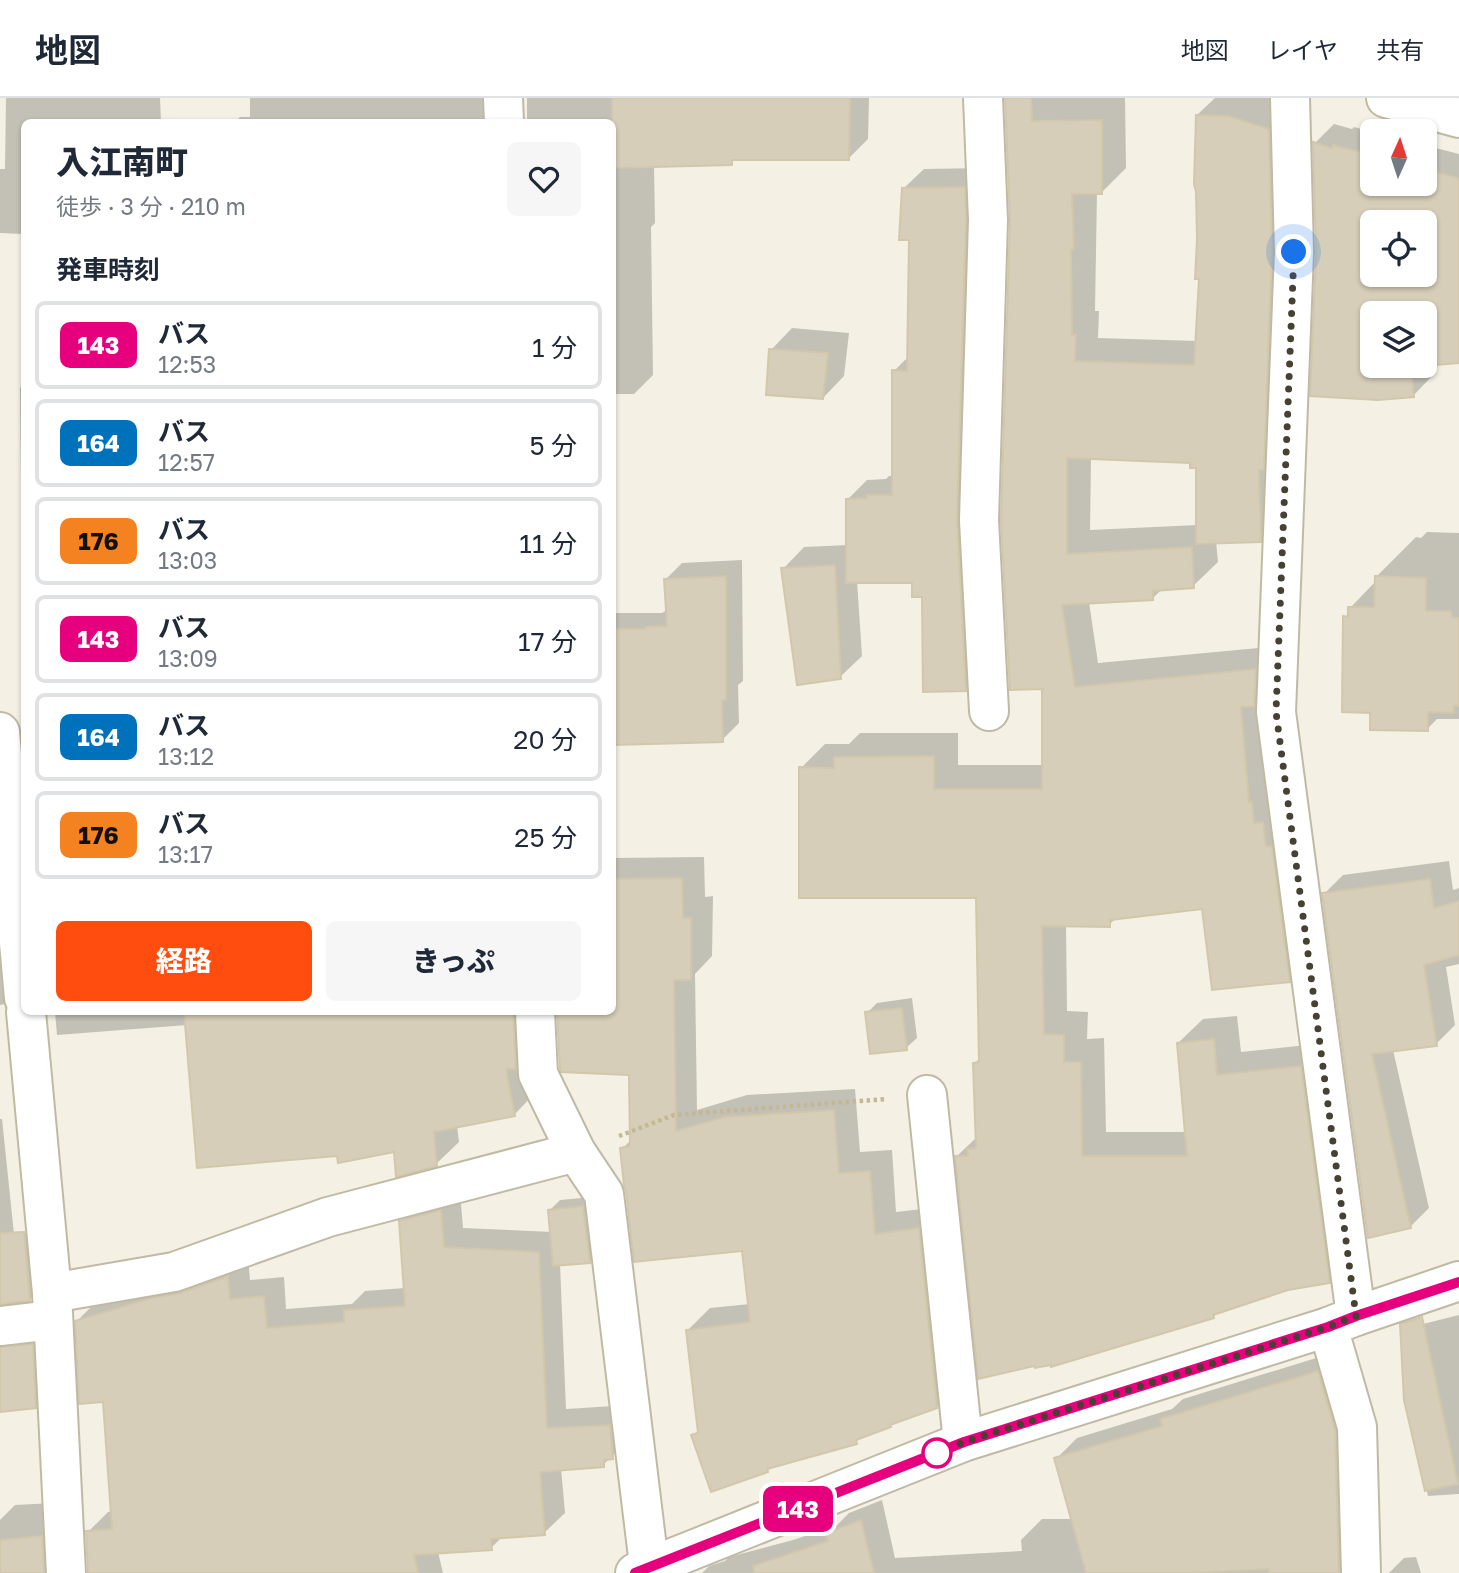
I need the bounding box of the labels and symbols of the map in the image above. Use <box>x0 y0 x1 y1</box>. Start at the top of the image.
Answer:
north arrow <box>1360 119 1437 196</box>
your location <box>1276 234 1311 269</box>
unlabelled marker <box>922 1438 952 1468</box>
line badge: 143 <box>758 1486 838 1532</box>

